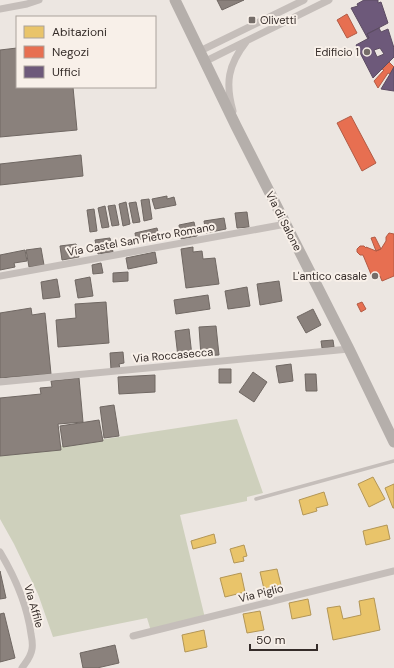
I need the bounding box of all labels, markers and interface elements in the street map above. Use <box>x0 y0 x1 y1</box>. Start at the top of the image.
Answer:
place label: Olivetti <box>260 13 296 27</box>
marker: Olivetti <box>247 15 257 25</box>
legend <box>16 16 156 88</box>
text: Abitazioni <box>52 24 107 40</box>
text: Negozi <box>52 44 89 60</box>
place label: Edificio 1 <box>315 45 359 59</box>
marker: Edificio 1 <box>362 47 372 57</box>
text: Uffici <box>52 64 81 80</box>
street label: Via di Salone <box>263 189 305 253</box>
street label: Via Castel San Pietro Romano <box>66 219 216 259</box>
place label: L'antico casale <box>293 269 367 283</box>
marker: L'antico casale <box>370 271 380 281</box>
street label: Via Roccasecca <box>132 345 214 365</box>
street label: Via Piglio <box>237 581 285 605</box>
street label: Via Affile <box>21 583 47 629</box>
scale bar <box>250 626 317 652</box>
text: 50 m <box>256 632 285 648</box>

